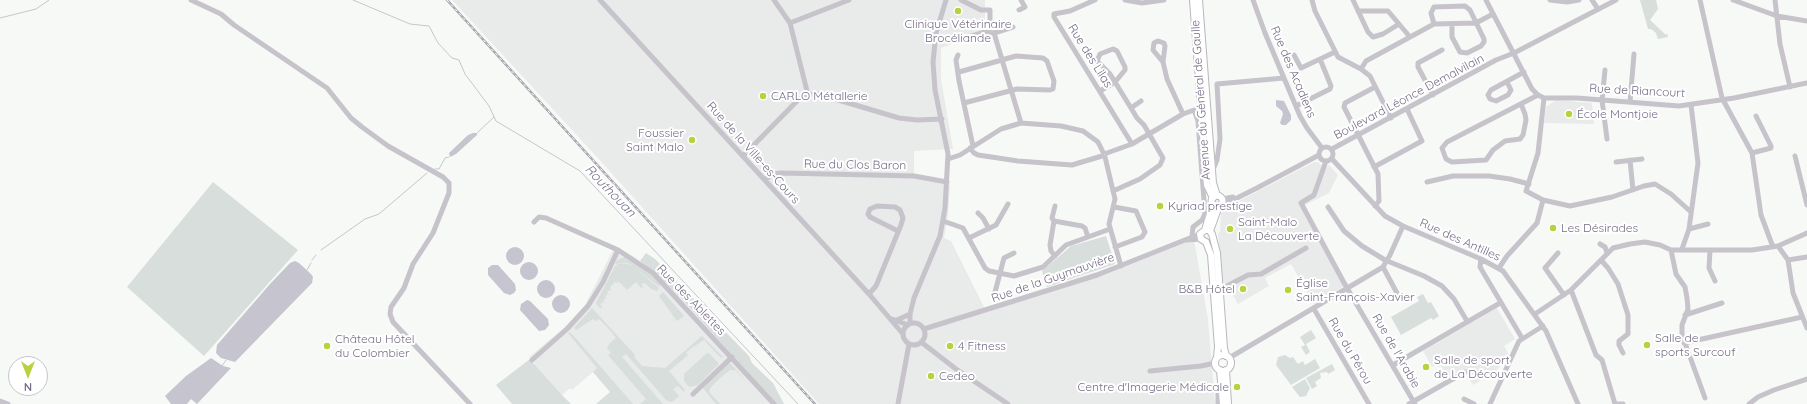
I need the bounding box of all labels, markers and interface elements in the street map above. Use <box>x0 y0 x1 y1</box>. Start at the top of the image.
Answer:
marker: Clinique Vétérinaire Brocéliande <box>953 6 963 16</box>
place label: Clinique Vétérinaire Brocéliande <box>904 17 1012 45</box>
street label: Avenue du Général de Gaulle <box>1188 19 1214 181</box>
street label: Rue des Lilas <box>1065 21 1115 91</box>
street label: Rue des Acadiens <box>1267 24 1319 120</box>
street label: Boulevard Léonce Demalvilain <box>1331 51 1487 143</box>
street label: Rue de Riancourt <box>1589 81 1685 101</box>
place label: CARLO Métallerie <box>771 89 868 103</box>
marker: CARLO Métallerie <box>758 91 768 101</box>
street label: Rue de la Ville-es-Cours <box>703 99 803 207</box>
place label: École Montjoie <box>1577 107 1658 121</box>
marker: École Montjoie <box>1564 109 1574 119</box>
place label: Foussier Saint Malo <box>626 126 684 154</box>
marker: Foussier Saint Malo <box>687 135 697 145</box>
street label: Rue du Clos Baron <box>804 157 906 173</box>
water label: Routhouan <box>581 162 639 220</box>
place label: Kyriad prestige <box>1168 199 1252 213</box>
marker: Kyriad prestige <box>1155 201 1165 211</box>
place label: Saint-Malo La Découverte <box>1238 215 1319 243</box>
street label: Rue des Antilles <box>1417 216 1503 264</box>
place label: Les Désirades <box>1561 221 1638 235</box>
marker: Les Désirades <box>1548 223 1558 233</box>
marker: Saint-Malo La Découverte <box>1225 224 1235 234</box>
street label: Rue de la Guymauvière <box>990 250 1116 306</box>
street label: Rue des Ablettes <box>654 262 728 338</box>
place label: Église Saint-François-Xavier <box>1296 276 1415 304</box>
place label: B&B Hôtel <box>1179 282 1235 296</box>
marker: B&B Hôtel <box>1238 284 1248 294</box>
marker: Église Saint-François-Xavier <box>1283 285 1293 295</box>
street label: Rue de l'Arabie <box>1369 311 1423 391</box>
street label: Rue du Pérou <box>1325 315 1375 387</box>
place label: Salle de sports Surcouf <box>1655 331 1736 359</box>
place label: Château Hôtel du Colombier <box>335 332 414 360</box>
place label: 4 Fitness <box>958 339 1006 353</box>
marker: Salle de sports Surcouf <box>1642 340 1652 350</box>
marker: Château Hôtel du Colombier <box>322 341 332 351</box>
marker: 4 Fitness <box>945 341 955 351</box>
place label: Salle de sport de La Découverte <box>1434 353 1533 381</box>
north arrow <box>8 356 48 396</box>
marker: Salle de sport de La Découverte <box>1421 362 1431 372</box>
place label: Cedeo <box>939 369 975 383</box>
marker: Cedeo <box>926 371 936 381</box>
text: N <box>24 380 32 394</box>
place label: Centre d'Imagerie Médicale <box>1077 380 1229 394</box>
marker: Centre d'Imagerie Médicale <box>1232 382 1242 392</box>

